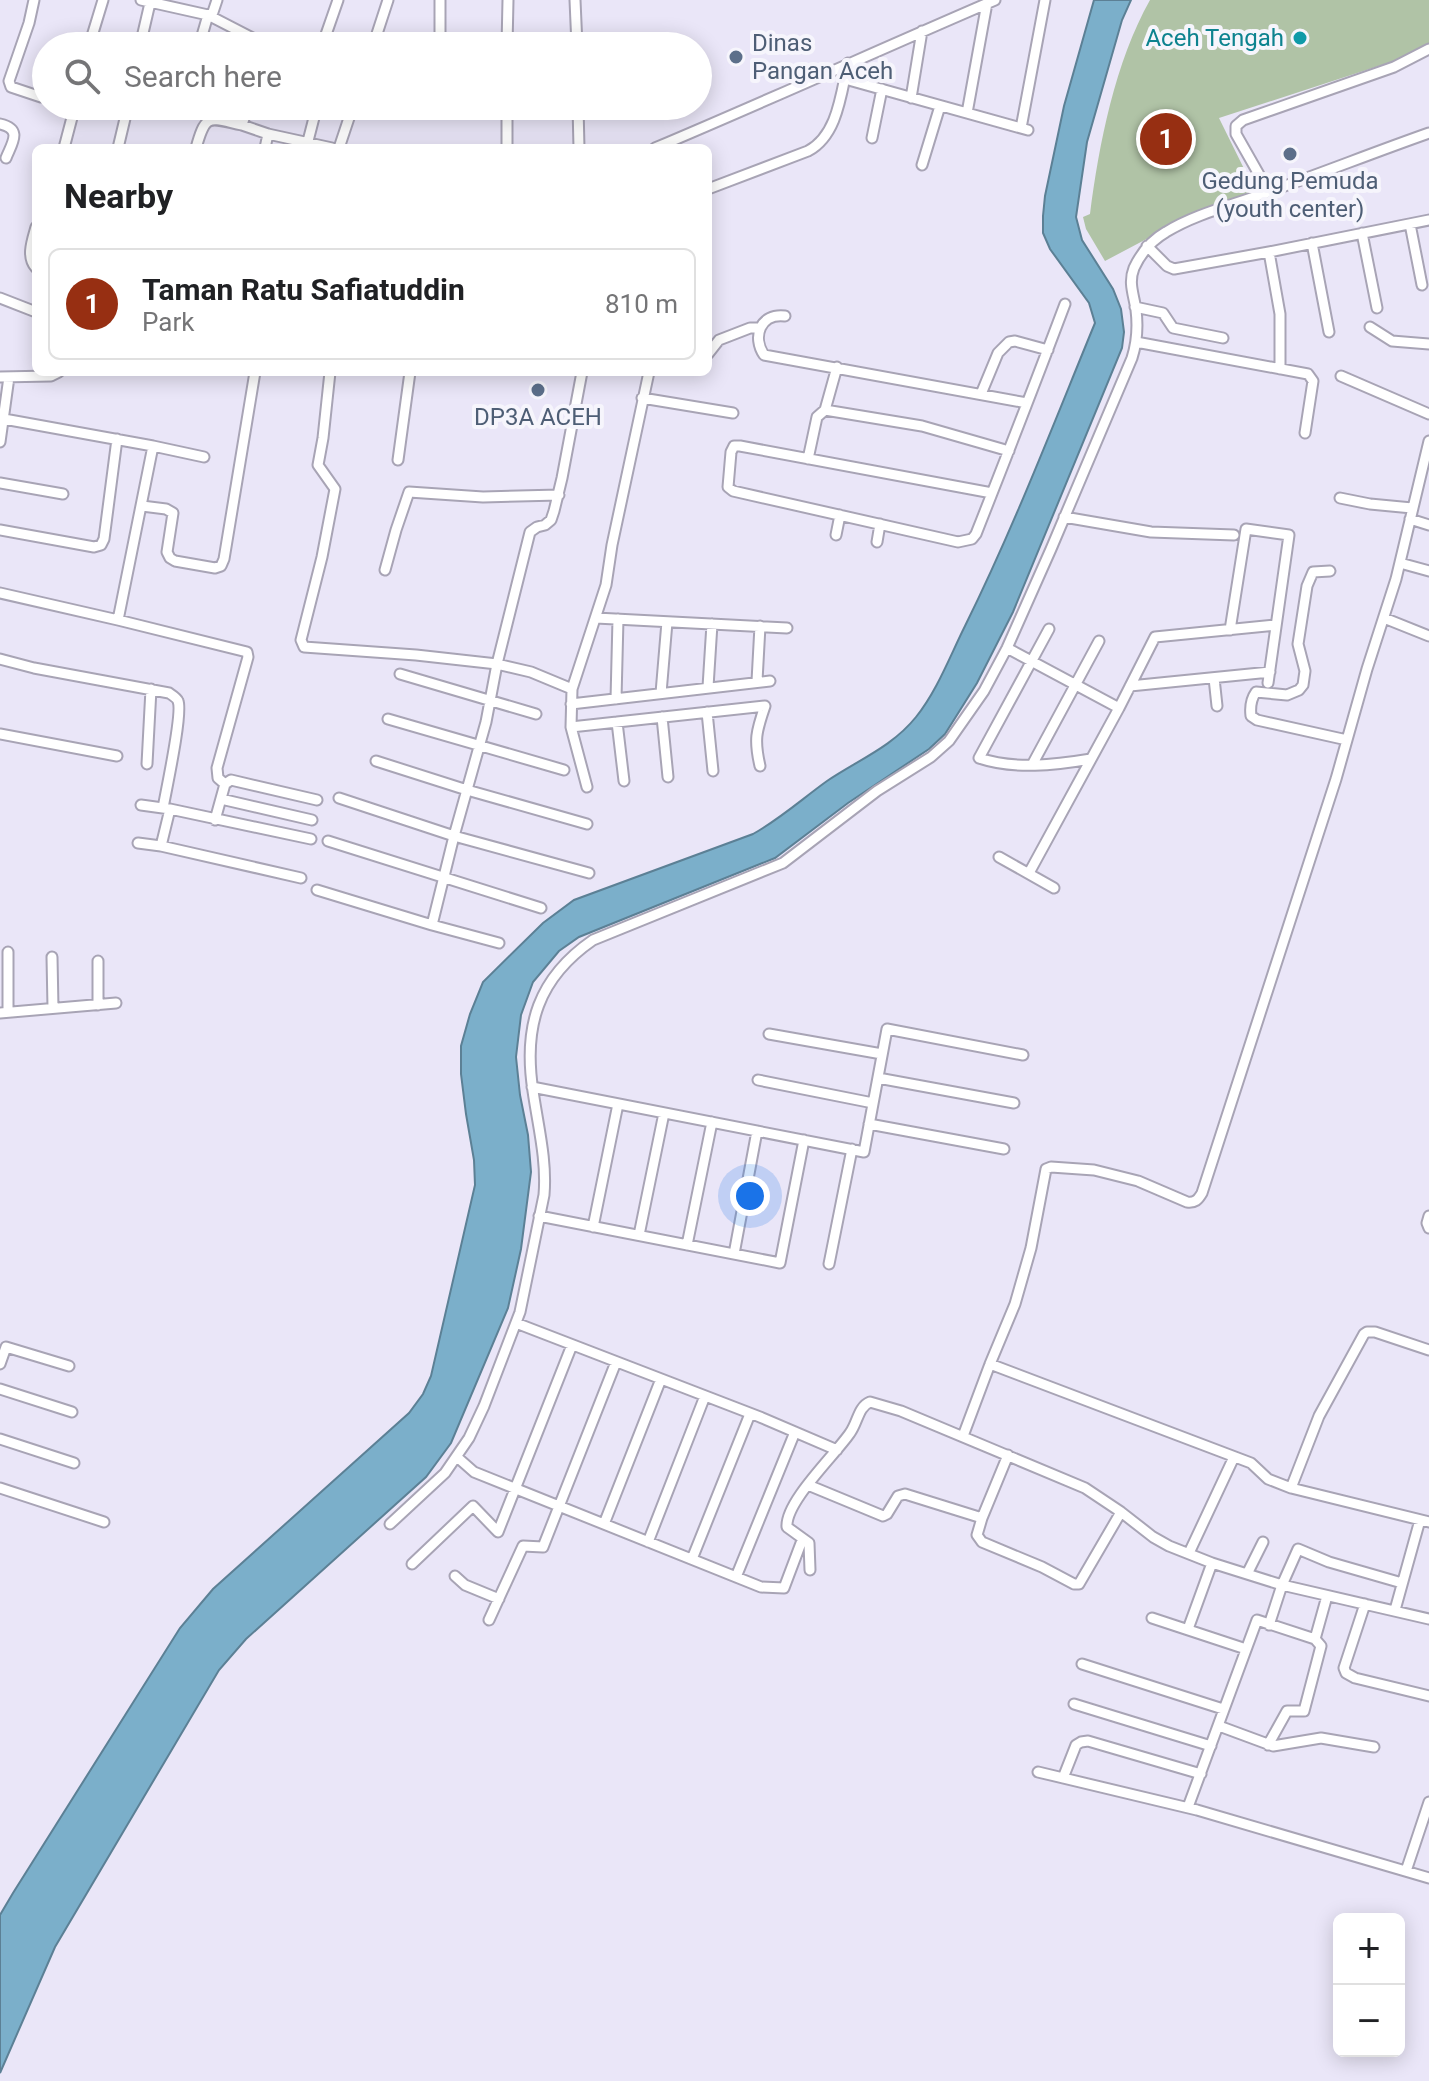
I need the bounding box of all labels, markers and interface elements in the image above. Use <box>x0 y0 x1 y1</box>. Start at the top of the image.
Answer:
place label: Aceh Tengah <box>1145 24 1284 52</box>
place label: Dinas Pangan Aceh <box>752 29 893 85</box>
marker: Aceh Tengah <box>1291 29 1309 47</box>
search box <box>32 32 712 120</box>
marker: Dinas Pangan Aceh <box>727 48 745 66</box>
icon: search <box>60 54 104 98</box>
text: Search here <box>124 59 282 94</box>
pin: 1 <box>1140 109 1192 169</box>
marker: Gedung Pemuda (youth center) <box>1281 145 1299 163</box>
place label: Gedung Pemuda (youth center) <box>1201 167 1379 223</box>
text: Nearby <box>64 176 173 216</box>
text: Taman Ratu Safiatuddin <box>142 272 465 307</box>
text: 1 <box>85 289 99 319</box>
text: 810 m <box>605 289 678 319</box>
text: Park <box>142 307 194 337</box>
marker: DP3A ACEH <box>529 381 547 399</box>
place label: DP3A ACEH <box>474 403 602 431</box>
your location <box>730 1176 770 1216</box>
map controls <box>1333 1913 1405 2057</box>
button: + <box>1333 1913 1405 1985</box>
button: − <box>1333 1985 1405 2057</box>

